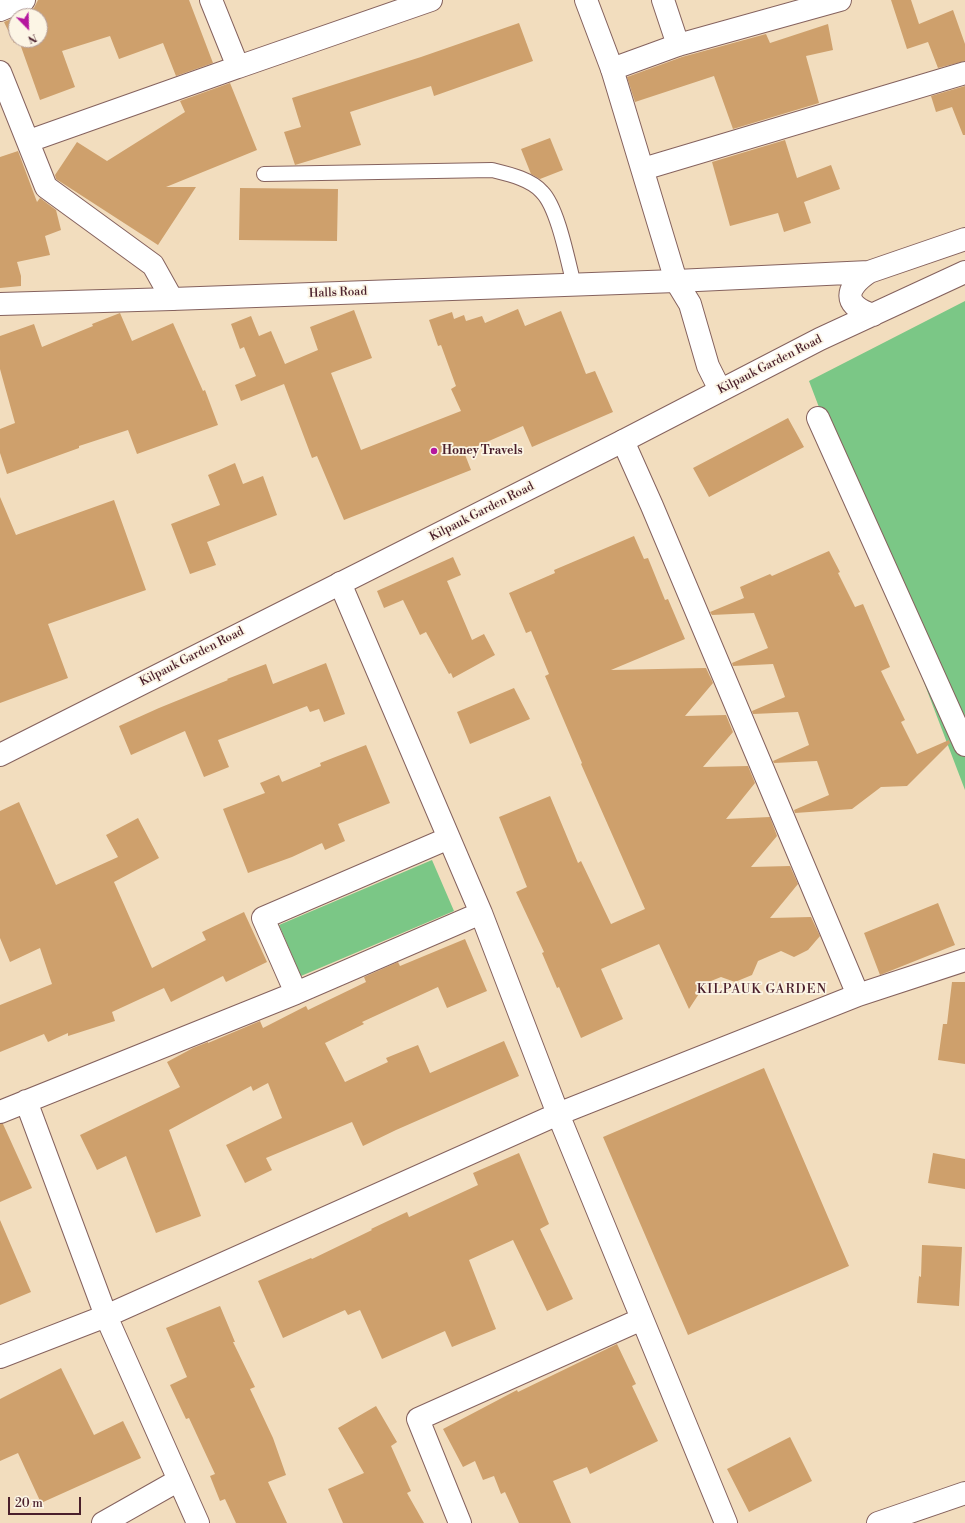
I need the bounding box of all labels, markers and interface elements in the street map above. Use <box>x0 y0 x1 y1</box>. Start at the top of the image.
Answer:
north arrow <box>8 8 48 48</box>
text: N <box>26 30 39 46</box>
street label: Halls Road <box>309 285 367 301</box>
street label: Kilpauk Garden Road <box>715 332 825 398</box>
place label: Honey Travels <box>442 444 523 458</box>
marker: Honey Travels <box>429 446 439 456</box>
street label: Kilpauk Garden Road <box>427 479 537 545</box>
street label: Kilpauk Garden Road <box>137 624 247 690</box>
district label: KILPAUK GARDEN <box>697 982 827 998</box>
scale bar <box>10 1489 83 1515</box>
text: 20 m <box>15 1496 43 1511</box>

